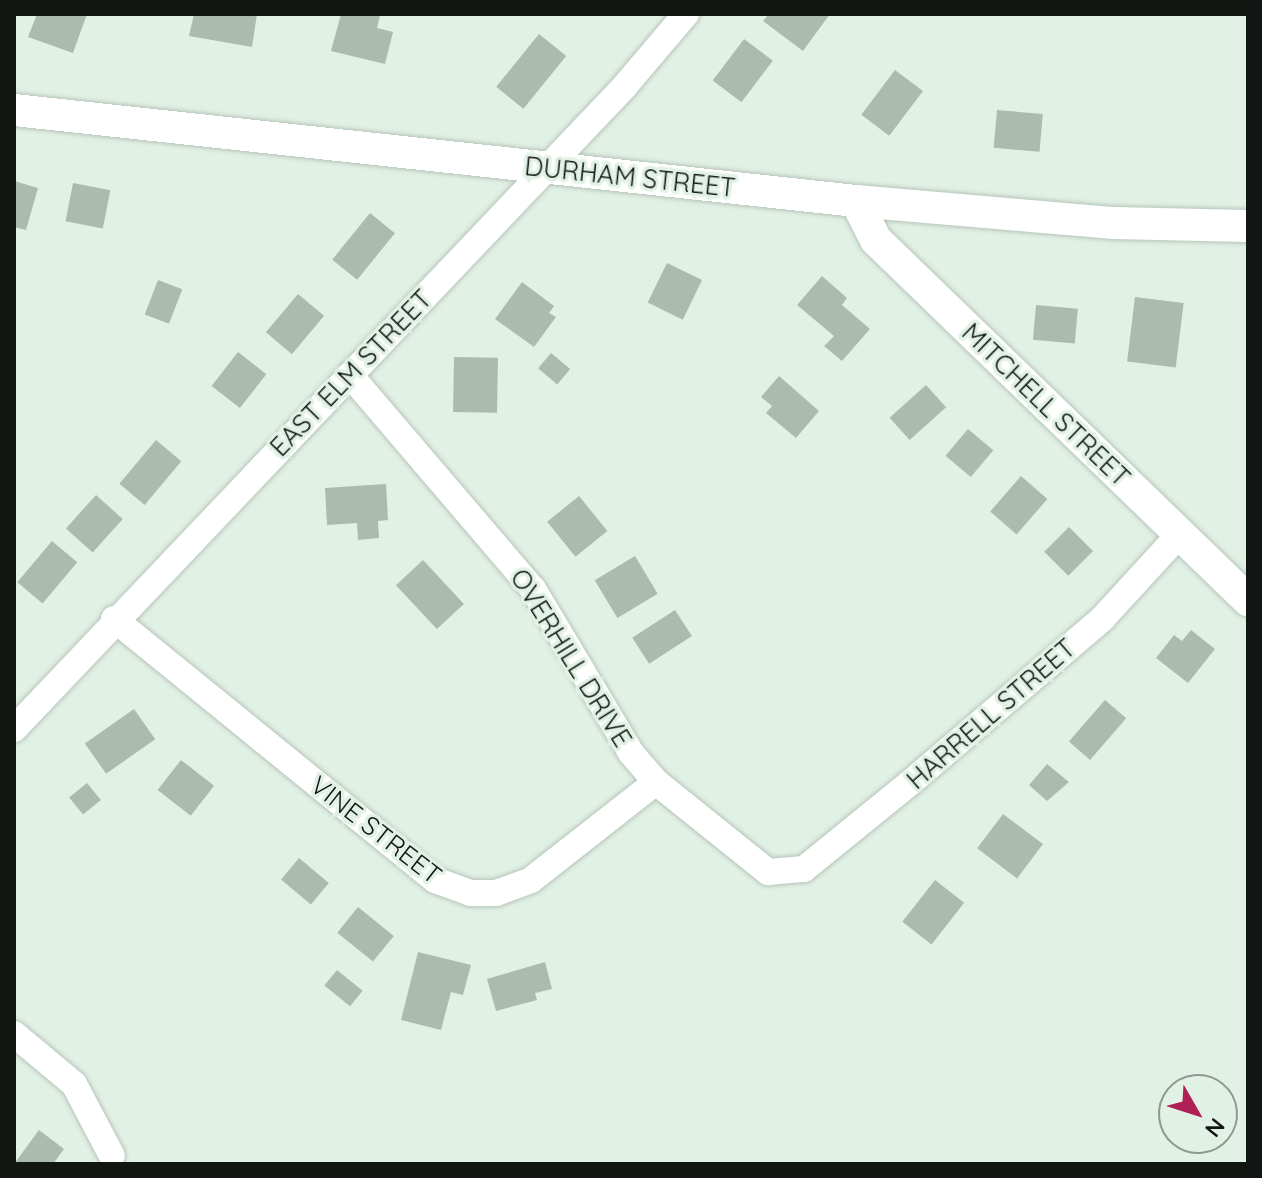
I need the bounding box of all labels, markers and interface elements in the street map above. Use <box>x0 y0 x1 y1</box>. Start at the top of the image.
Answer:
street label: DURHAM STREET <box>523 150 737 204</box>
street label: EAST ELM STREET <box>264 283 438 463</box>
street label: MITCHELL STREET <box>956 317 1136 493</box>
street label: OVERHILL DRIVE <box>504 563 638 753</box>
street label: HARRELL STREET <box>900 632 1082 796</box>
street label: VINE STREET <box>304 769 448 891</box>
north arrow <box>1158 1074 1238 1154</box>
text: N <box>1199 1113 1231 1143</box>

